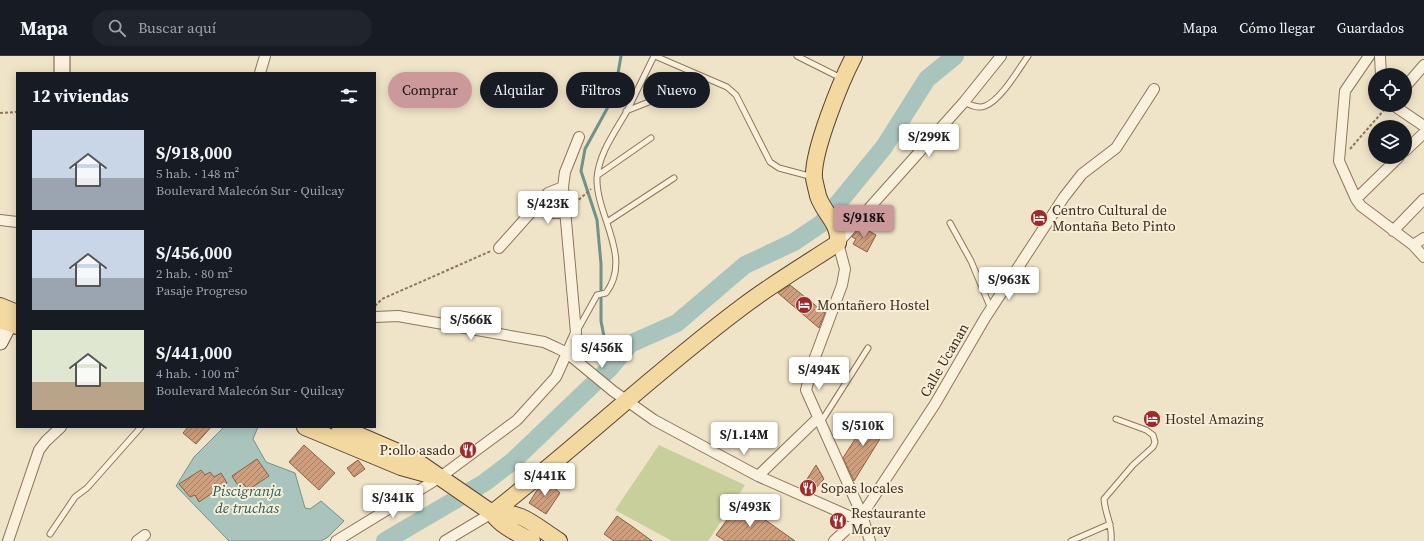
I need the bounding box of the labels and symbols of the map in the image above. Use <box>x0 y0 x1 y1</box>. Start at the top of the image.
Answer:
pin: S/299K <box>896 124 962 158</box>
pin: S/423K <box>515 191 581 225</box>
place label: Centro Cultural de Montaña Beto Pinto <box>1052 200 1176 236</box>
pin: S/918K <box>831 205 897 239</box>
hotel icon: Centro Cultural de Montaña Beto Pinto <box>1029 208 1049 228</box>
pin: S/963K <box>976 267 1042 301</box>
hotel icon: Montañero Hostel <box>794 295 814 315</box>
place label: Montañero Hostel <box>817 295 930 315</box>
pin: S/566K <box>438 307 504 341</box>
street label: Calle Ucanan <box>915 319 974 401</box>
pin: S/456K <box>569 335 635 369</box>
pin: S/494K <box>786 357 852 391</box>
hotel icon: Hostel Amazing <box>1142 409 1162 429</box>
place label: Hostel Amazing <box>1165 409 1264 429</box>
pin: S/510K <box>830 413 896 447</box>
pin: S/1.14M <box>707 422 781 456</box>
place label: P:ollo asado <box>380 440 455 460</box>
restaurant icon: P:ollo asado <box>458 440 478 460</box>
pin: S/441K <box>512 463 578 497</box>
restaurant icon: Sopas locales <box>798 478 818 498</box>
place label: Sopas locales <box>821 478 904 498</box>
water label: Piscigranja de truchas <box>211 480 282 518</box>
pin: S/341K <box>360 485 426 519</box>
pin: S/493K <box>717 494 783 528</box>
place label: Restaurante Moray <box>851 503 926 539</box>
restaurant icon: Restaurante Moray <box>828 511 848 531</box>

